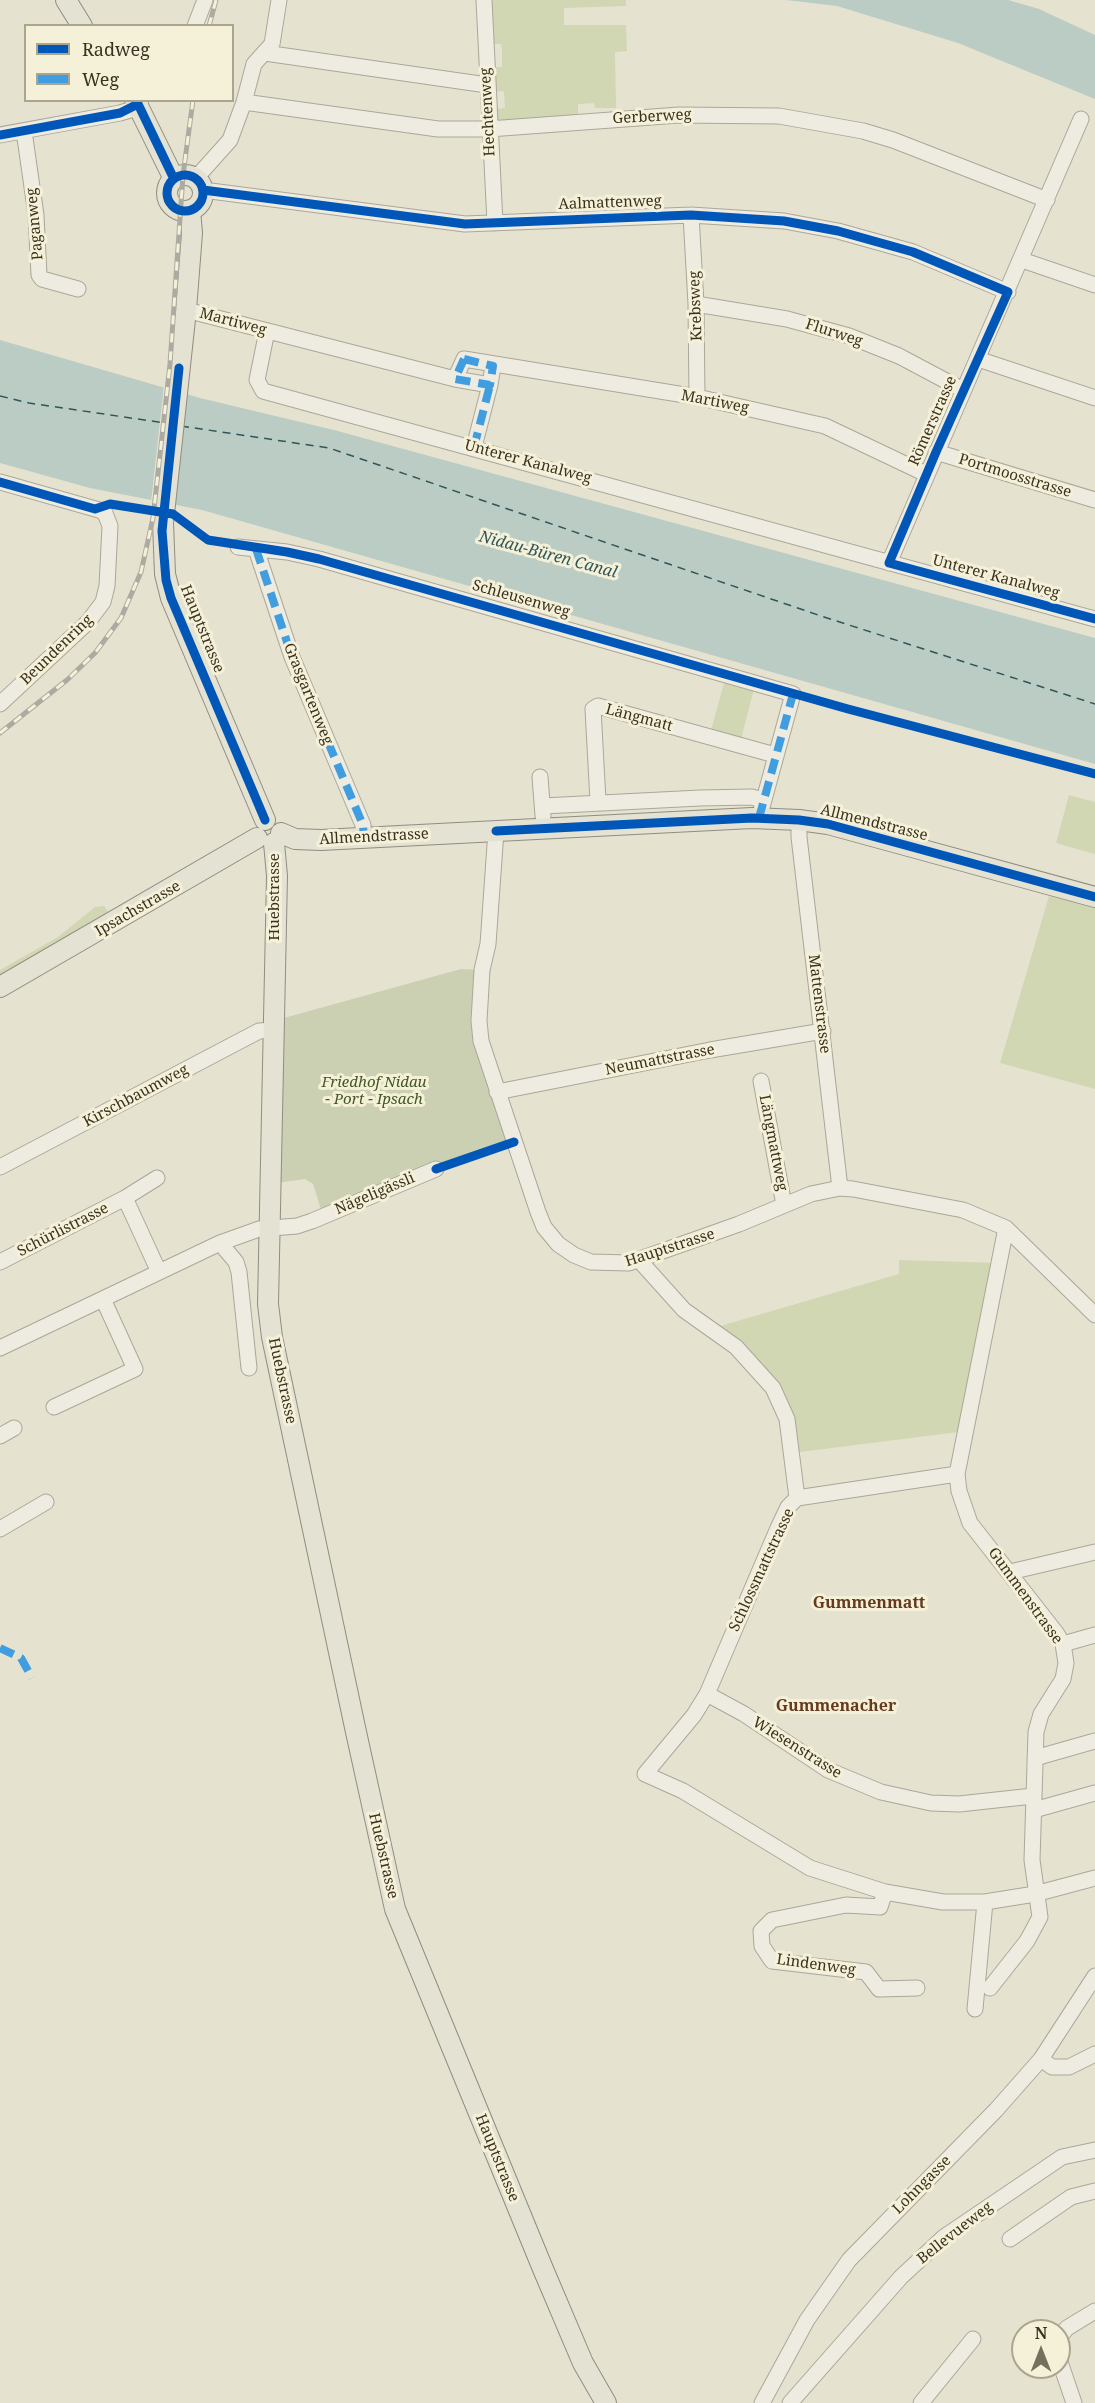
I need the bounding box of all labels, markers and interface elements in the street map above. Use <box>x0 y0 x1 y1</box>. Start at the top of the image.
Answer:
legend <box>24 24 234 102</box>
text: Radweg <box>82 37 150 61</box>
text: Weg <box>82 67 119 91</box>
street label: Hechtenweg <box>477 67 499 157</box>
street label: Gerberweg <box>612 106 692 128</box>
street label: Paganweg <box>23 187 47 261</box>
street label: Aalmattenweg <box>558 192 662 214</box>
street label: Krebsweg <box>686 270 706 342</box>
street label: Martiweg <box>197 304 269 340</box>
street label: Flurweg <box>803 315 865 351</box>
street label: Römerstrasse <box>905 373 961 469</box>
street label: Martiweg <box>680 387 750 417</box>
street label: Unterer Kanalweg <box>463 436 593 488</box>
street label: Portmoosstrasse <box>956 450 1074 502</box>
water label: Nidau-Büren Canal <box>477 527 619 583</box>
street label: Unterer Kanalweg <box>931 551 1061 603</box>
street label: Schleusenweg <box>470 576 572 622</box>
street label: Hauptstrasse <box>176 582 228 676</box>
street label: Beundenring <box>17 611 97 689</box>
street label: Grasgartenweg <box>279 640 337 748</box>
street label: Längmatt <box>603 700 675 736</box>
street label: Allmendstrasse <box>819 801 929 845</box>
street label: Allmendstrasse <box>319 825 429 849</box>
street label: Huebstrasse <box>266 853 284 941</box>
street label: Ipsachstrasse <box>92 877 184 941</box>
street label: Mattenstrasse <box>804 953 834 1055</box>
street label: Neumattstrasse <box>604 1041 716 1079</box>
street label: Kirschbaumweg <box>80 1061 192 1131</box>
park label: Friedhof Nidau - Port - Ipsach <box>321 1074 427 1109</box>
street label: Längmattweg <box>755 1093 791 1193</box>
street label: Nägeligässli <box>332 1169 418 1219</box>
street label: Schürlistrasse <box>14 1199 112 1261</box>
street label: Hauptstrasse <box>623 1225 717 1271</box>
street label: Huebstrasse <box>264 1336 300 1426</box>
street label: Schlossmattstrasse <box>726 1506 798 1634</box>
street label: Gummenstrasse <box>984 1544 1066 1648</box>
district label: Gummenmatt <box>813 1593 925 1613</box>
district label: Gummenacher <box>776 1696 896 1716</box>
street label: Wiesenstrasse <box>749 1713 845 1783</box>
street label: Huebstrasse <box>364 1811 402 1901</box>
street label: Lindenweg <box>775 1951 857 1979</box>
street label: Hauptstrasse <box>471 2111 523 2205</box>
street label: Lohngasse <box>889 2152 955 2218</box>
street label: Bellevueweg <box>914 2198 996 2268</box>
north arrow <box>1011 2319 1071 2379</box>
text: N <box>1035 2322 1047 2344</box>

